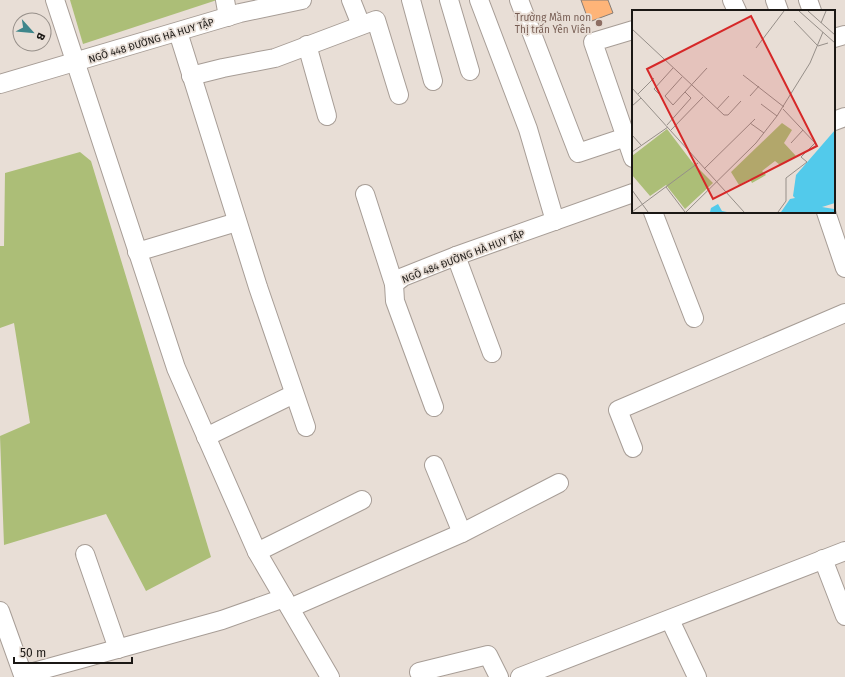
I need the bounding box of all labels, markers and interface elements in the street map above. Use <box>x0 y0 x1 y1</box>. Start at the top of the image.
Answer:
inset map <box>632 10 835 213</box>
place label: Trường Mầm non Thị trấn Yên Viên <box>515 11 591 36</box>
north arrow <box>12 12 52 52</box>
street label: NGÕ 448 ĐƯỜNG HÀ HUY TẬP <box>87 14 216 66</box>
marker: Trường Mầm non Thị trấn Yên Viên <box>594 18 604 28</box>
text: B <box>33 30 48 42</box>
street label: NGÕ 484 ĐƯỜNG HÀ HUY TẬP <box>400 226 527 286</box>
scale bar <box>14 639 132 665</box>
text: 50 m <box>20 646 46 660</box>

